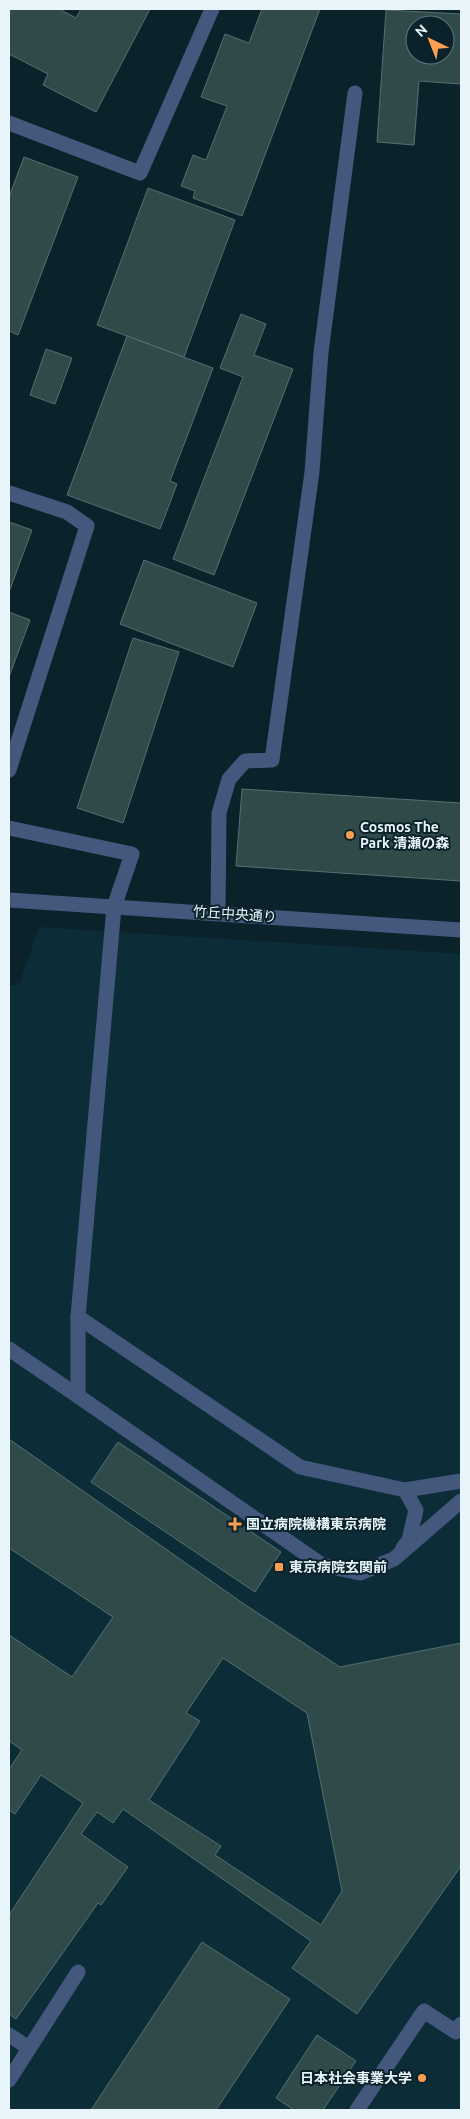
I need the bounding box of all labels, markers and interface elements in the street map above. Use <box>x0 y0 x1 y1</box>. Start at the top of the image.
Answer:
north arrow <box>405 15 455 65</box>
text: N <box>412 21 430 40</box>
place label: Cosmos The Park 清瀬の森 <box>360 819 449 851</box>
marker: Cosmos The Park 清瀬の森 <box>344 829 356 841</box>
street label: 竹丘中央通り <box>193 903 277 925</box>
place label: 国立病院機構東京病院 <box>246 1516 386 1532</box>
marker: 国立病院機構東京病院 <box>228 1517 242 1531</box>
place label: 東京病院玄関前 <box>289 1559 387 1575</box>
marker: 東京病院玄関前 <box>273 1561 285 1573</box>
place label: 日本社会事業大学 <box>300 2070 412 2086</box>
marker: 日本社会事業大学 <box>416 2072 428 2084</box>

